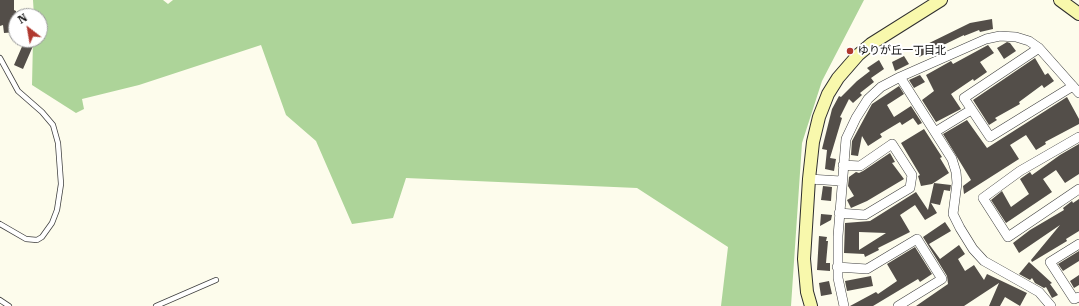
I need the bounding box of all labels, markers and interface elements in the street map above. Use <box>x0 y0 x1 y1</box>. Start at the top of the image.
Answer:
north arrow <box>8 8 48 48</box>
text: N <box>15 10 30 27</box>
place label: ゆりが丘一丁目北 <box>858 44 946 58</box>
marker: ゆりが丘一丁目北 <box>845 46 855 56</box>

